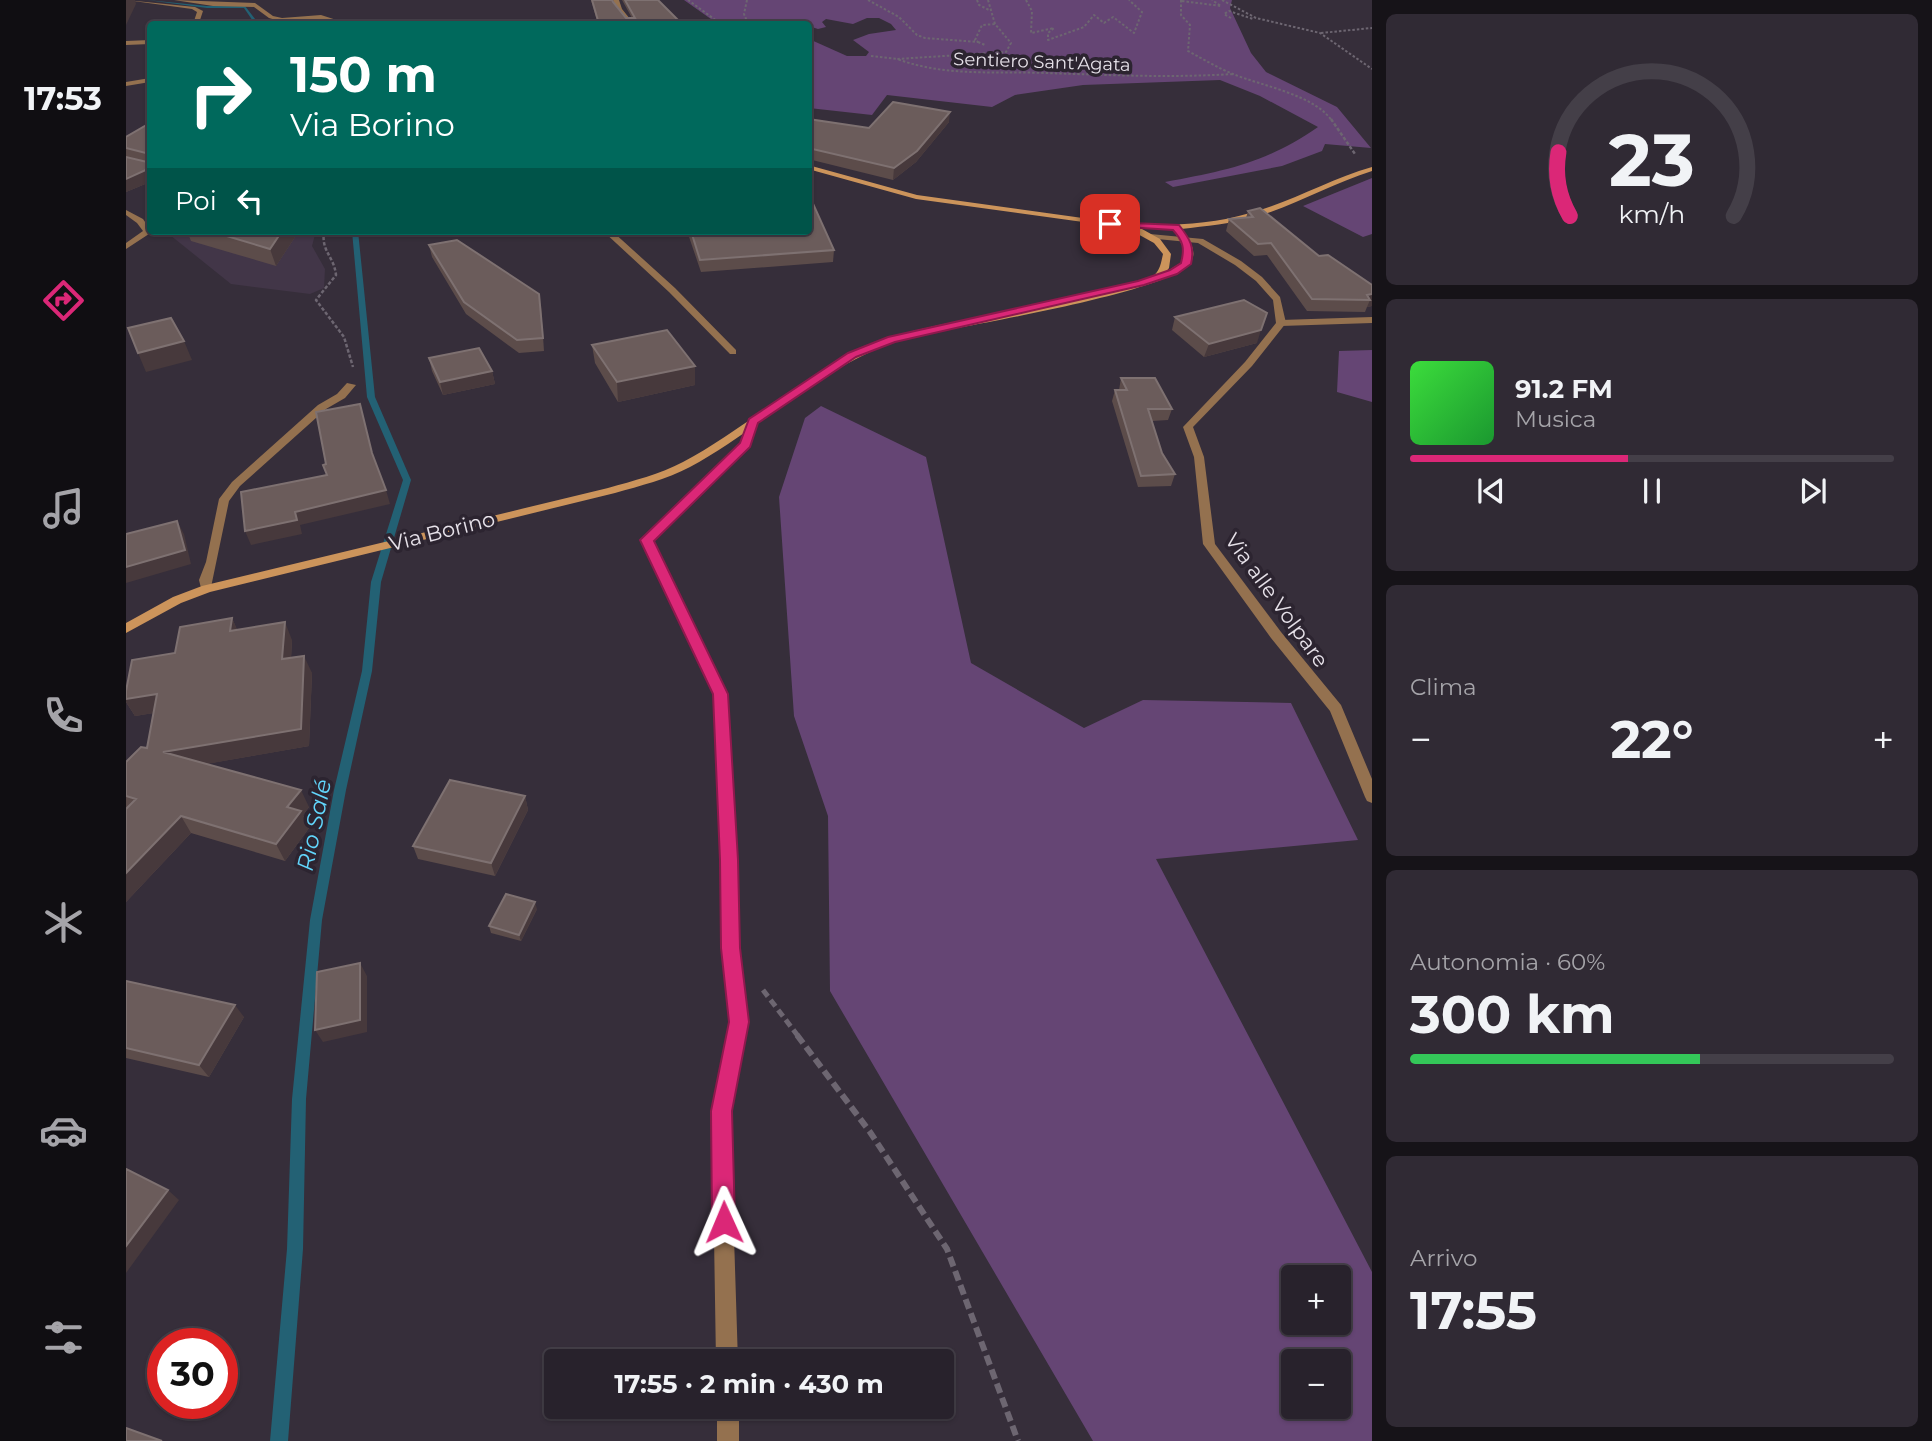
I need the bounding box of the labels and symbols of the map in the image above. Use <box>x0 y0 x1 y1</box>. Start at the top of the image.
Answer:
street label: Sentiero Sant'Agata <box>953 48 1131 76</box>
pin <box>1080 194 1140 254</box>
street label: Via Borino <box>387 506 497 556</box>
street label: Via alle Volpare <box>1220 528 1334 672</box>
water label: Rio Salé <box>291 777 337 873</box>
position arrow <box>687 1185 761 1259</box>
speed limit sign: 30 <box>147 1328 238 1419</box>

